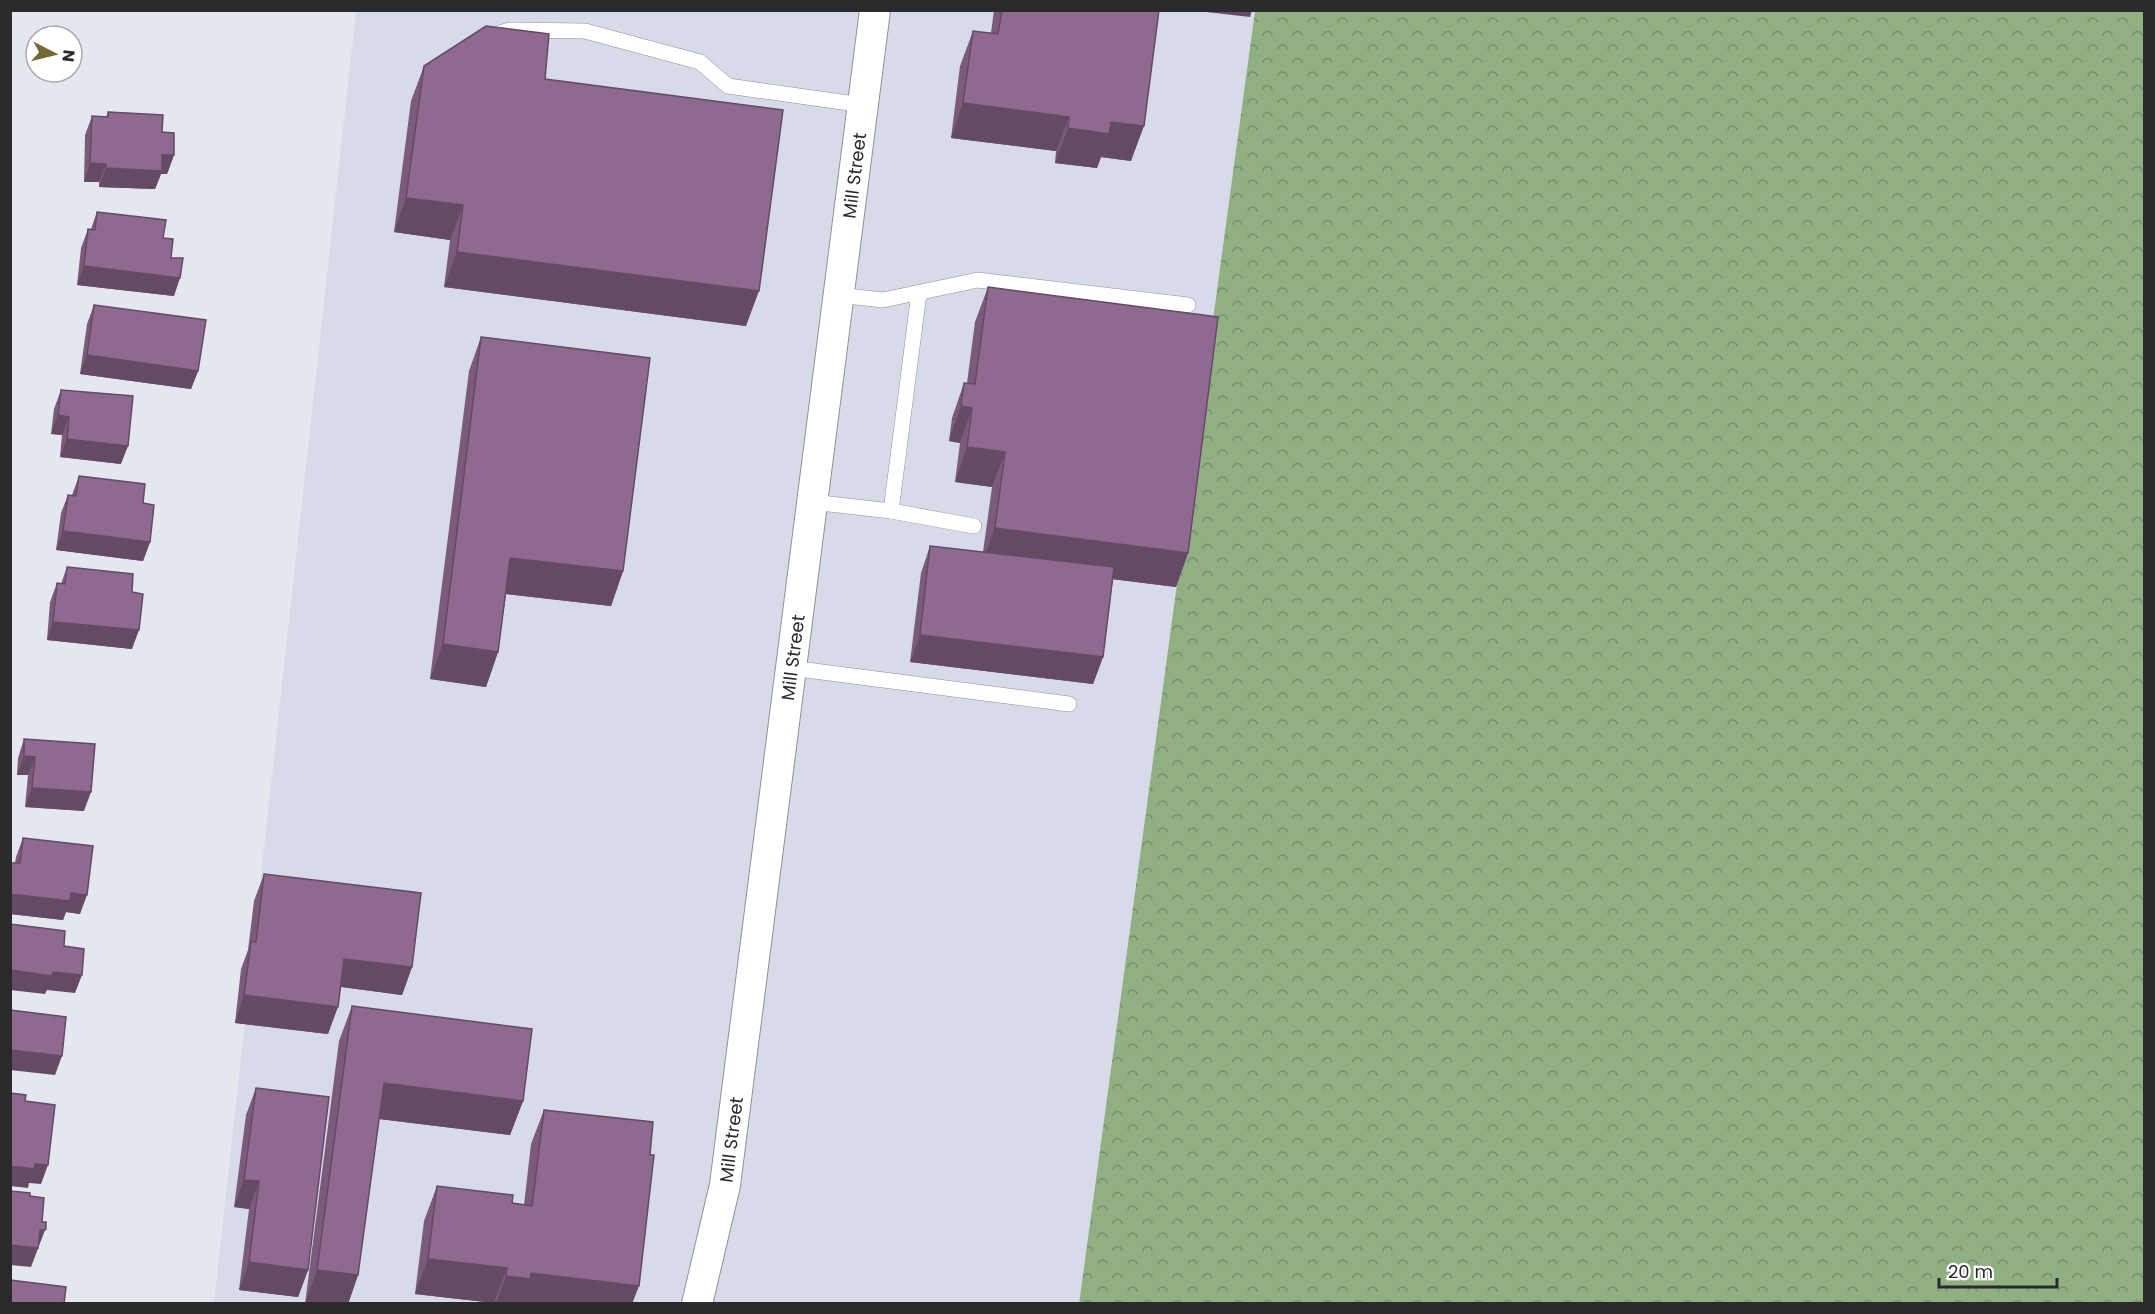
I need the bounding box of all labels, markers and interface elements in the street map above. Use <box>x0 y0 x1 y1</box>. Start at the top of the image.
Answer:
north arrow <box>24 24 84 84</box>
text: N <box>56 48 81 63</box>
street label: Mill Street <box>836 131 872 220</box>
street label: Mill Street <box>774 613 810 702</box>
street label: Mill Street <box>713 1095 749 1184</box>
scale bar <box>1939 1251 2058 1289</box>
text: 20 m <box>1948 1259 1993 1284</box>

